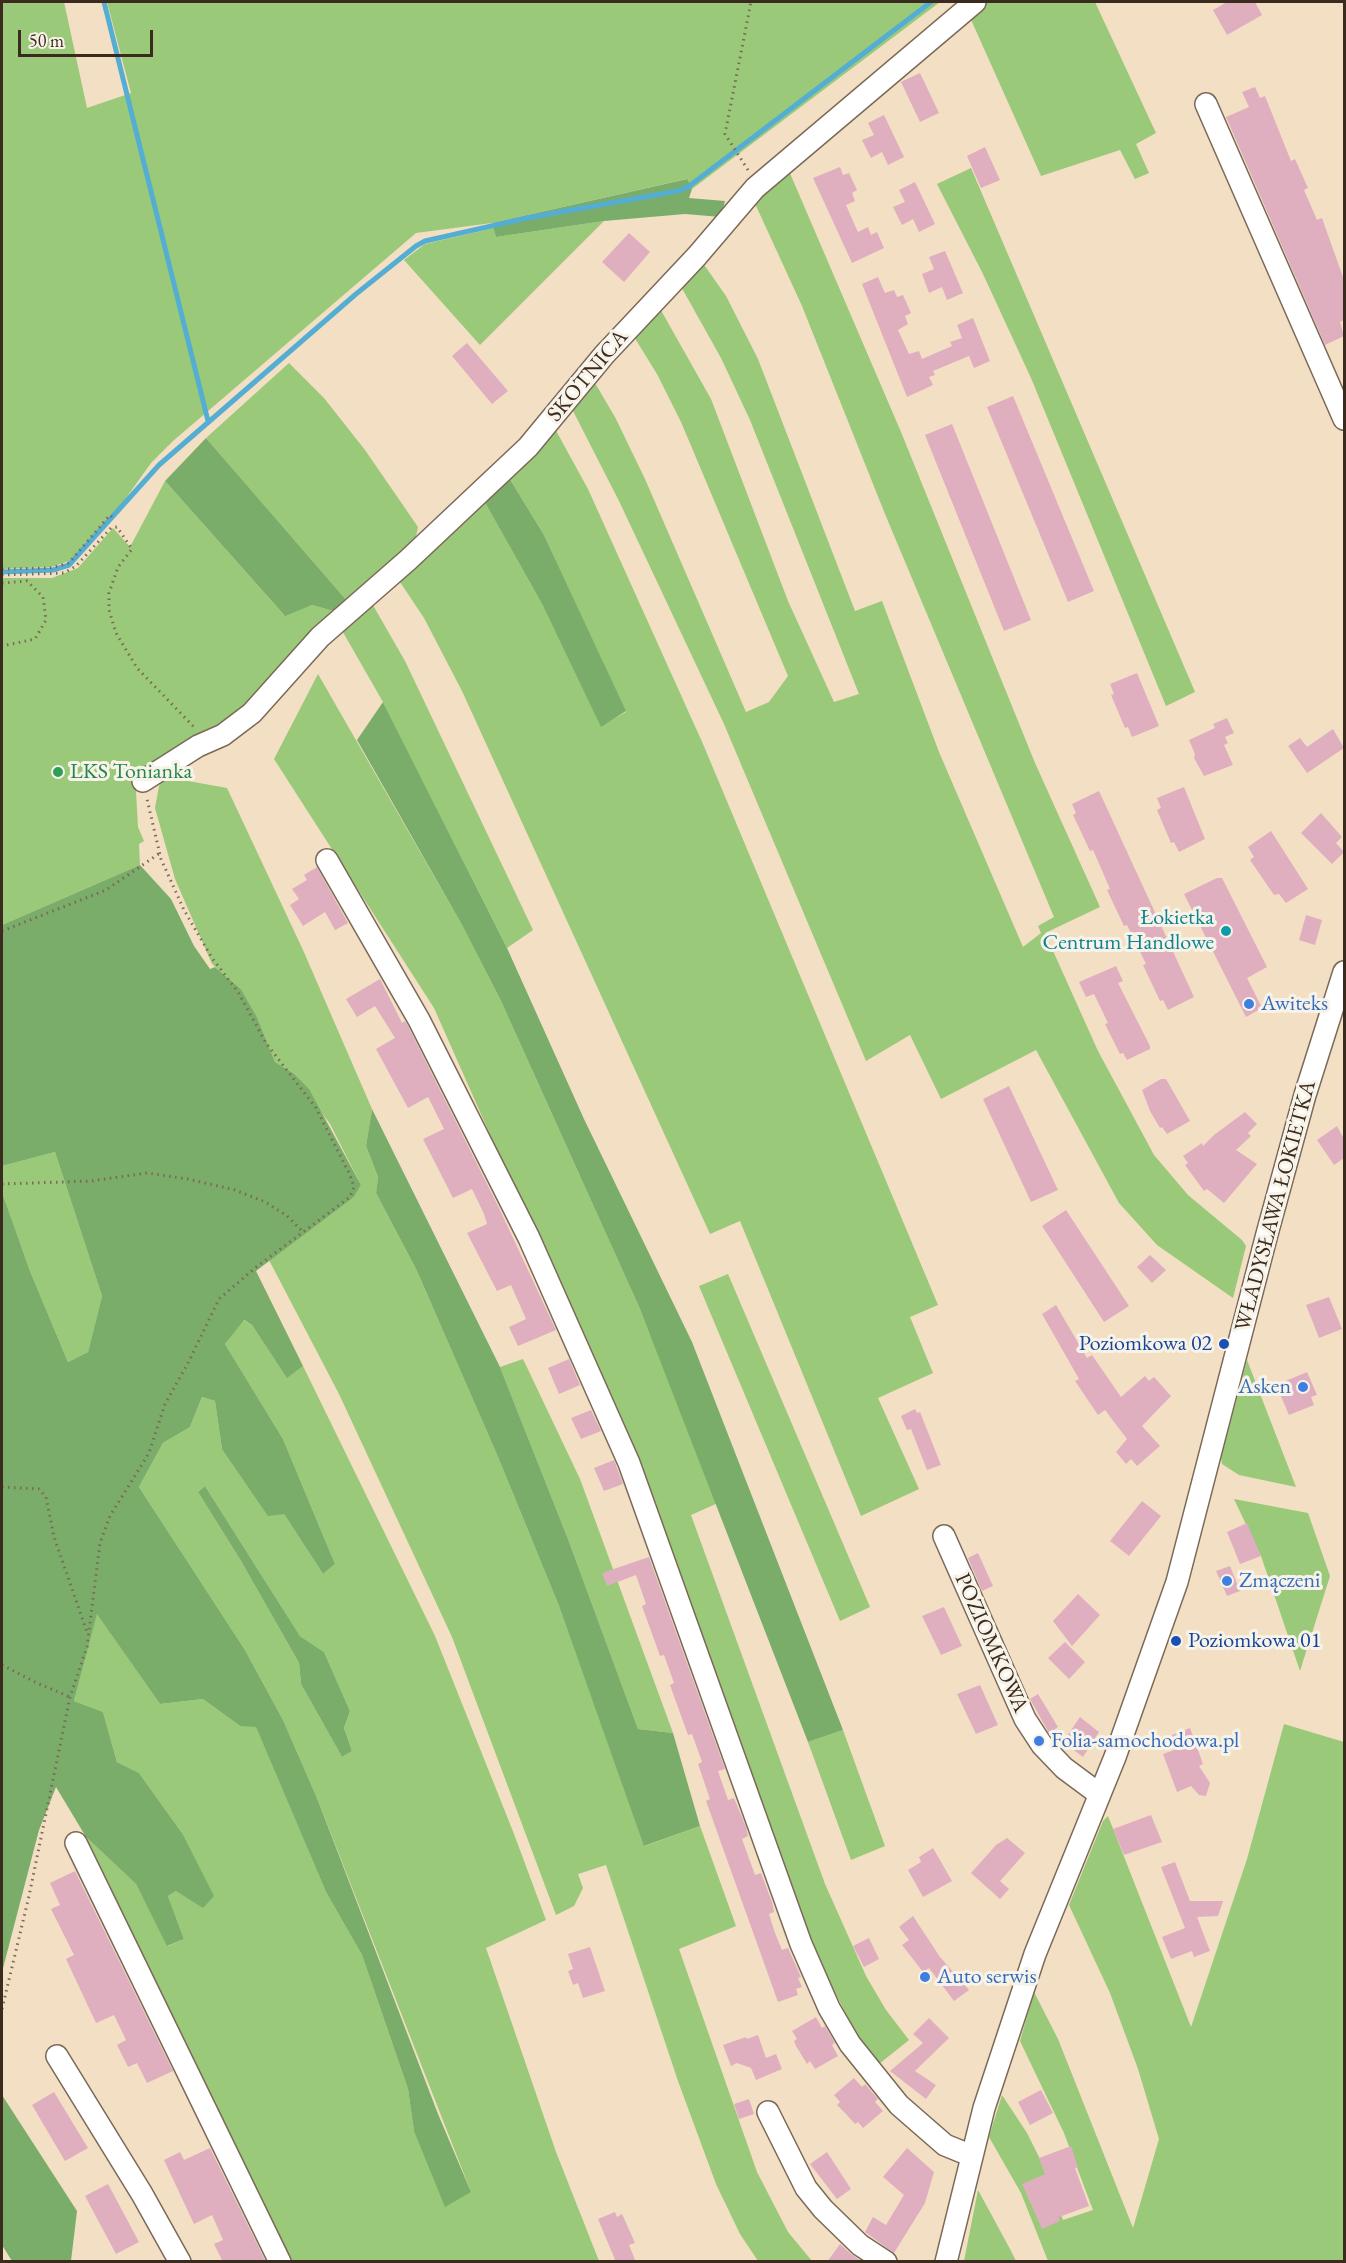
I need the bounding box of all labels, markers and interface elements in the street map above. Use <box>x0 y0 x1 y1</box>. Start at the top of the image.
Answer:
scale bar <box>21 18 156 56</box>
text: 50 m <box>29 29 64 52</box>
street label: SKOTNICA <box>542 325 634 427</box>
place label: LKS Tonianka <box>70 759 192 785</box>
marker: LKS Tonianka <box>51 765 65 779</box>
place label: Łokietka Centrum Handlowe <box>1043 905 1214 956</box>
marker: Łokietka Centrum Handlowe <box>1219 924 1233 938</box>
place label: Awiteks <box>1261 991 1328 1017</box>
marker: Awiteks <box>1242 997 1256 1011</box>
street label: WŁADYSŁAWA ŁOKIETKA <box>1230 1078 1322 1334</box>
place label: Poziomkowa 02 <box>1079 1331 1212 1357</box>
marker: Poziomkowa 02 <box>1217 1337 1231 1351</box>
place label: Asken <box>1238 1374 1291 1400</box>
marker: Asken <box>1296 1380 1310 1394</box>
place label: Zmączeni <box>1239 1568 1320 1594</box>
street label: POZIOMKOWA <box>948 1569 1034 1717</box>
marker: Zmączeni <box>1220 1574 1234 1588</box>
place label: Poziomkowa 01 <box>1188 1628 1321 1654</box>
marker: Poziomkowa 01 <box>1169 1634 1183 1648</box>
place label: Folia-samochodowa.pl <box>1051 1728 1239 1754</box>
marker: Folia-samochodowa.pl <box>1032 1734 1046 1748</box>
place label: Auto serwis <box>937 1964 1037 1990</box>
marker: Auto serwis <box>918 1970 932 1984</box>

